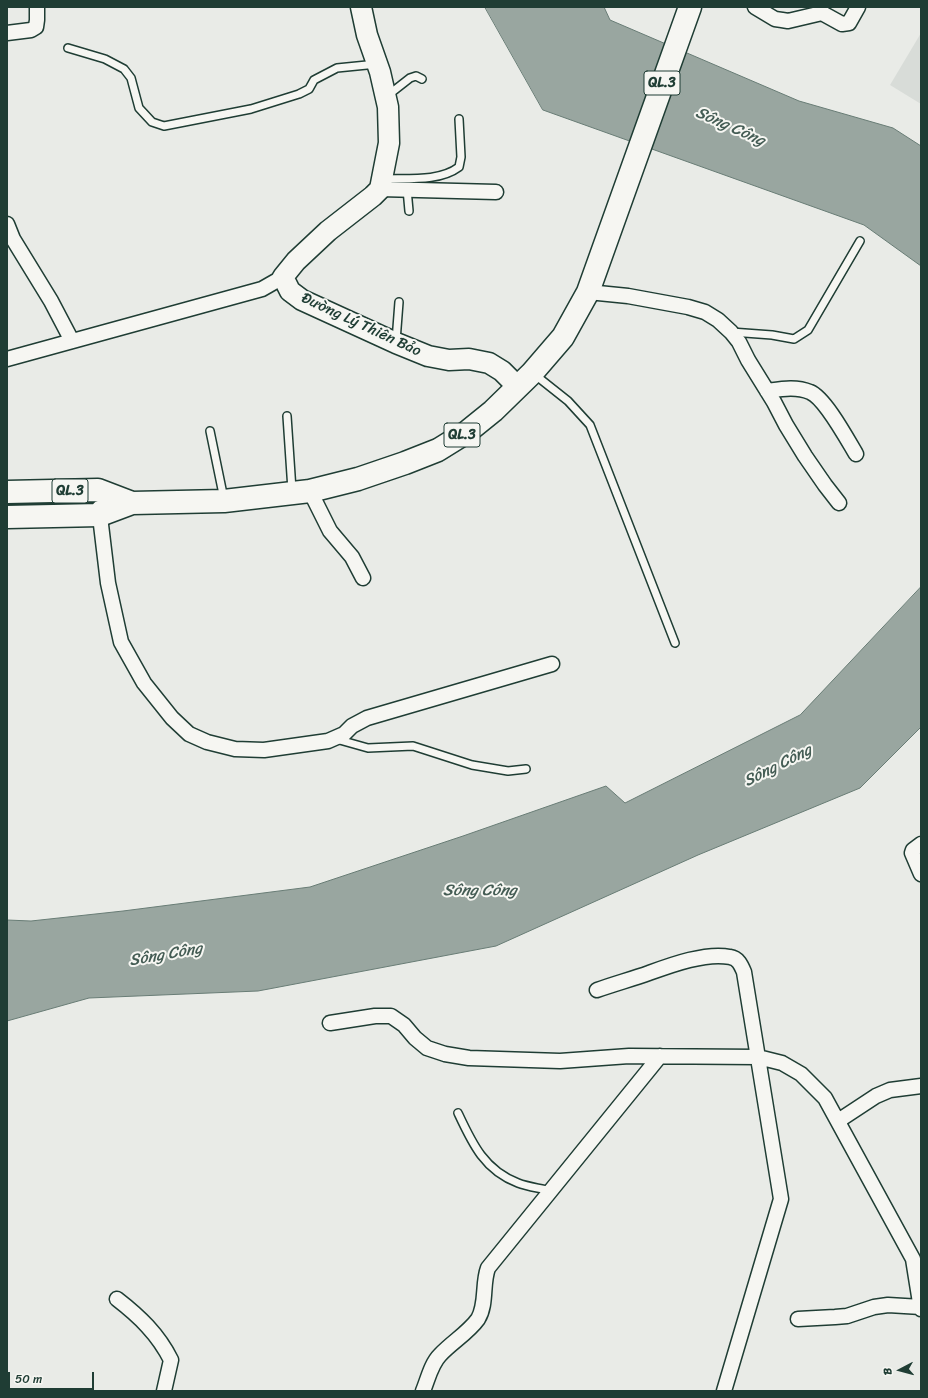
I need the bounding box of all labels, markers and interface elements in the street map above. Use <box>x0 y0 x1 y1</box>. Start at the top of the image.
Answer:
road number: QL.3 <box>644 71 680 95</box>
water label: Sông Công <box>692 103 768 151</box>
street label: Đường Lý Thiên Bảo <box>298 289 424 361</box>
road number: QL.3 <box>444 423 480 447</box>
road number: QL.3 <box>52 479 88 503</box>
water label: Sông Công <box>741 741 815 791</box>
water label: Sông Công <box>443 881 517 901</box>
water label: Sông Công <box>128 939 204 971</box>
north arrow <box>880 1350 920 1390</box>
scale bar <box>10 1364 96 1390</box>
text: B <box>878 1367 897 1376</box>
text: 50 m <box>15 1368 42 1390</box>

